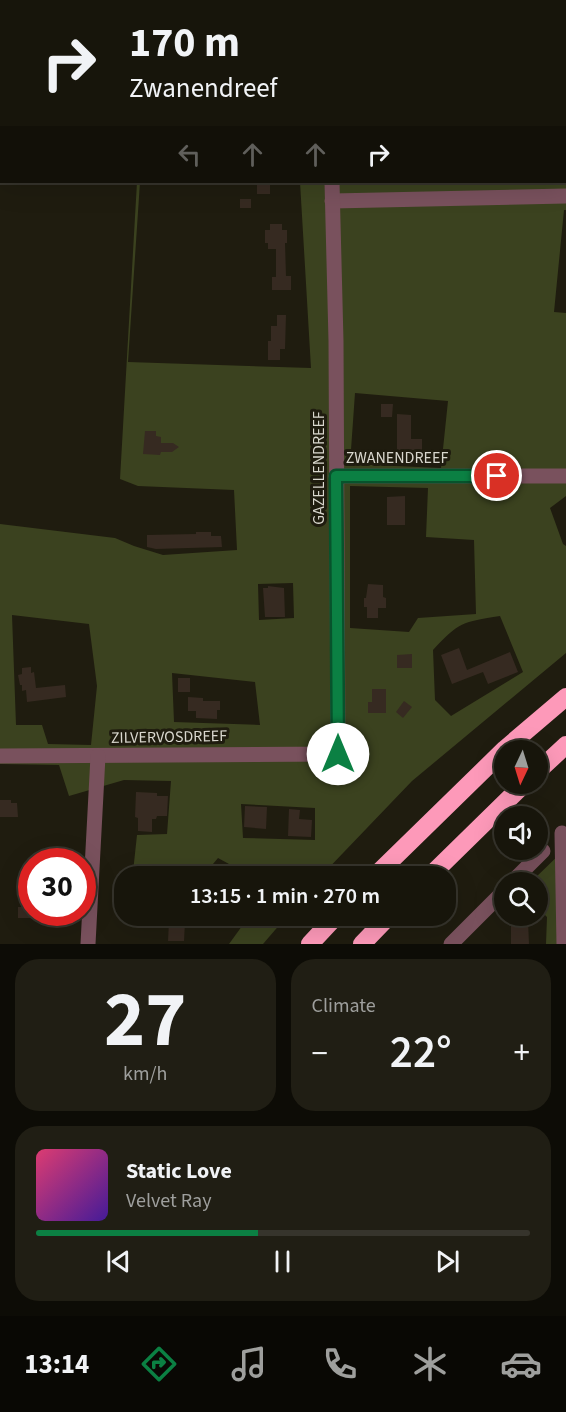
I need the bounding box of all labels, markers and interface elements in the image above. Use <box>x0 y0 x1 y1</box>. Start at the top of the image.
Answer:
text: 170 m <box>129 13 240 73</box>
icon: right <box>30 24 108 102</box>
text: Zwanendreef <box>129 69 278 108</box>
icon: left <box>173 138 206 171</box>
icon: ahead <box>236 138 269 171</box>
icon: ahead <box>299 138 332 171</box>
icon: right <box>362 138 395 171</box>
street label: GAZELLENDREEF <box>308 411 330 525</box>
street label: ZWANENDREEF <box>346 447 448 469</box>
pin <box>471 450 522 501</box>
icon: arrive <box>480 459 513 492</box>
position arrow <box>306 722 370 786</box>
street label: ZILVERVOSDREEF <box>111 725 227 749</box>
north arrow <box>494 740 548 794</box>
map controls <box>494 740 548 926</box>
button: sound <box>494 806 548 860</box>
speed limit sign: 30 <box>18 848 96 926</box>
button: search <box>494 872 548 926</box>
text: 13:15 · 1 min · 270 m <box>190 880 380 912</box>
text: 27 <box>104 965 186 1076</box>
text: Climate <box>312 992 376 1020</box>
text: 22° <box>390 1021 452 1085</box>
text: − <box>312 1030 328 1077</box>
text: + <box>514 1030 530 1077</box>
text: km/h <box>123 1060 167 1088</box>
text: Static Love <box>126 1155 232 1187</box>
text: Velvet Ray <box>126 1187 212 1215</box>
icon: previous <box>102 1245 135 1278</box>
icon: pause <box>266 1245 299 1278</box>
icon: next <box>431 1245 464 1278</box>
icon: directions <box>138 1343 180 1385</box>
icon: music <box>228 1343 270 1385</box>
icon: phone <box>319 1343 361 1385</box>
icon: climate <box>409 1343 451 1385</box>
icon: car <box>500 1343 542 1385</box>
text: 13:14 <box>24 1345 89 1384</box>

